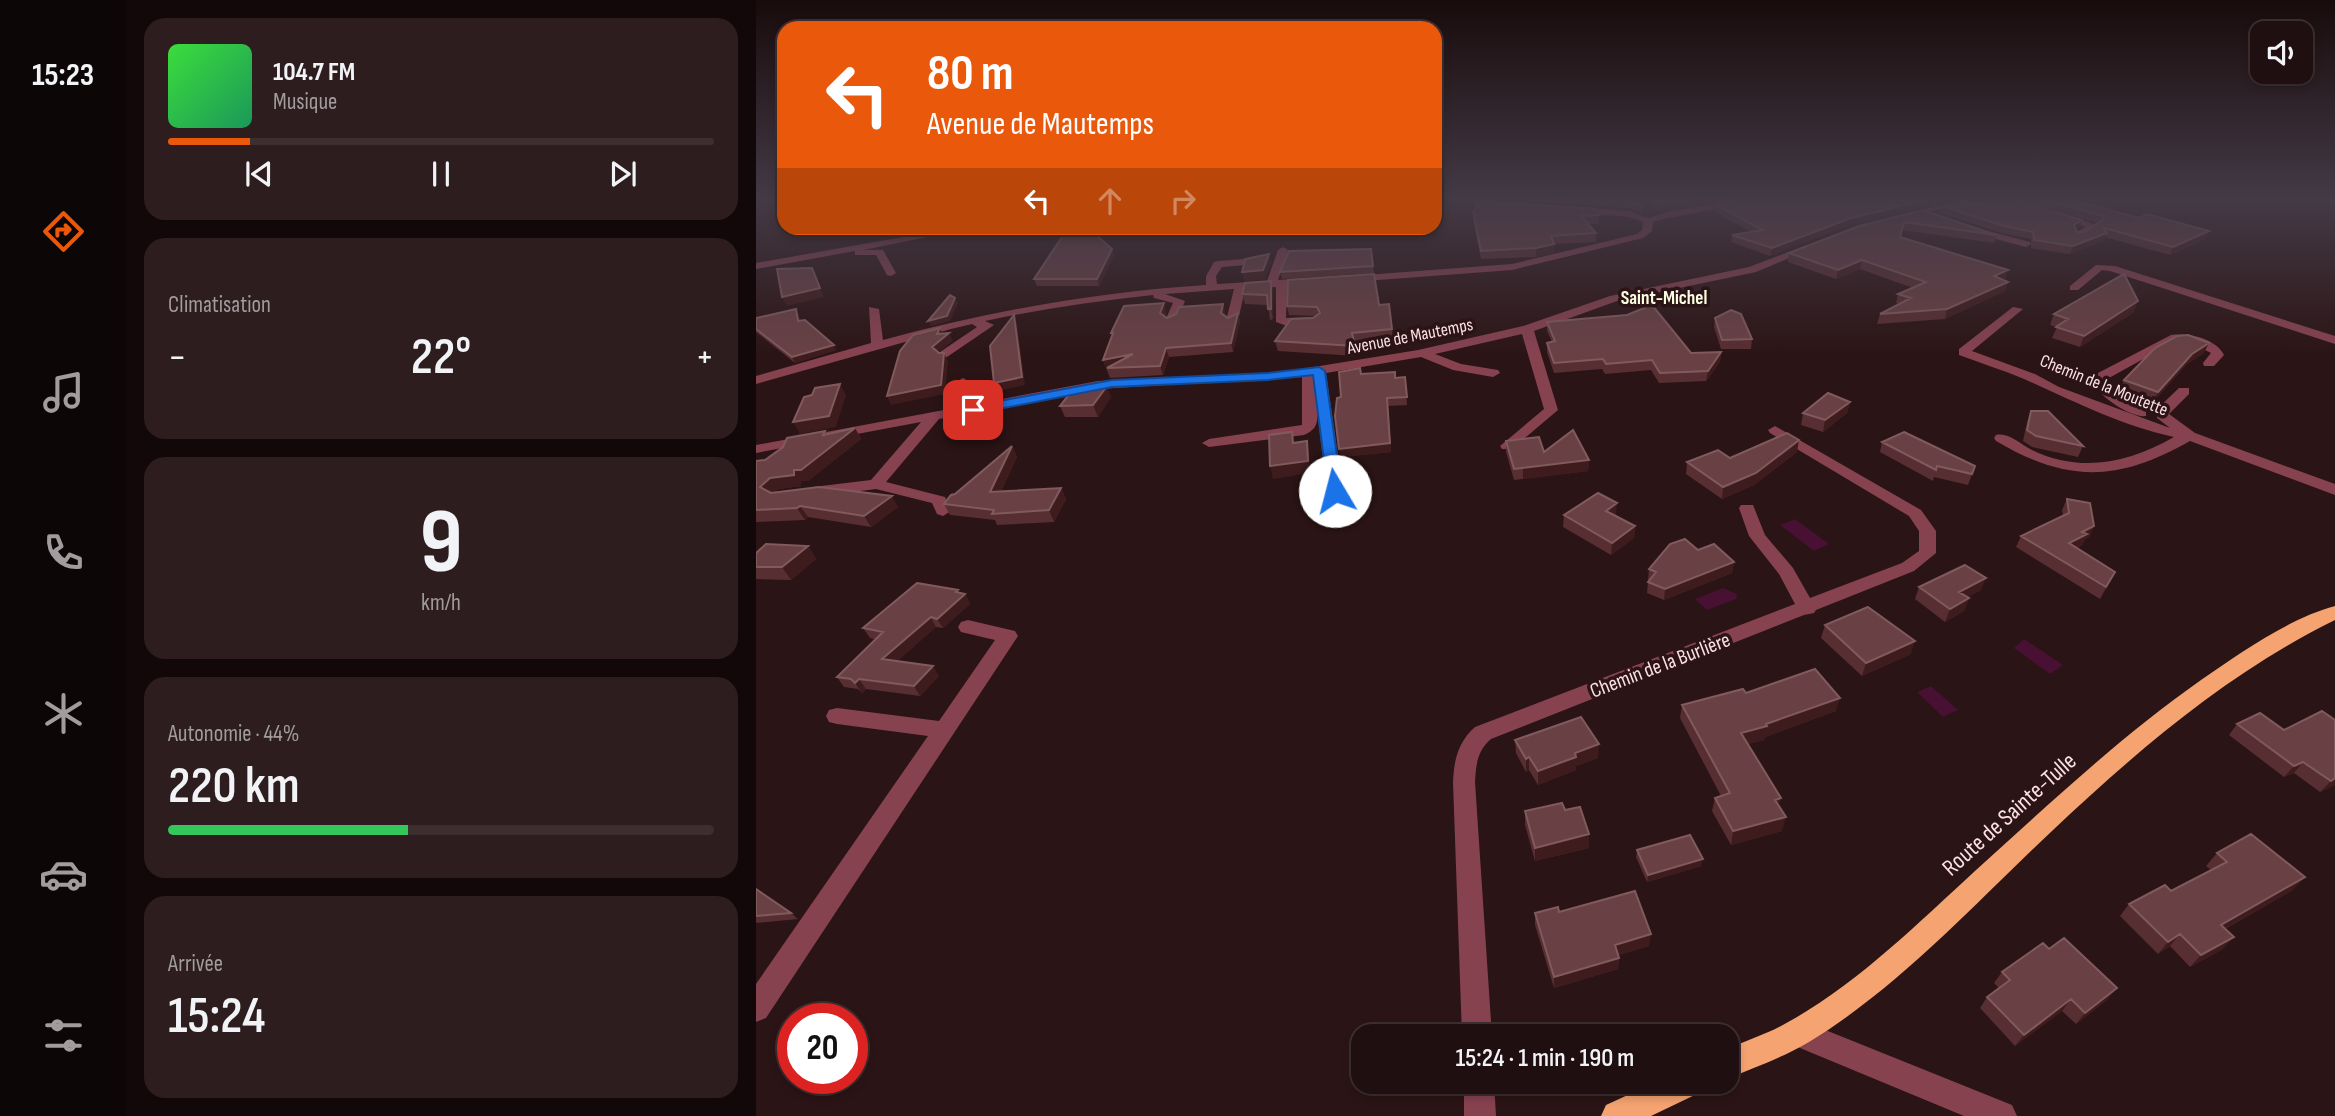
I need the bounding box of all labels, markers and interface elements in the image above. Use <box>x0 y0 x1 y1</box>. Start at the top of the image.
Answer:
map controls <box>2250 21 2313 84</box>
button: sound <box>2250 21 2313 84</box>
text: 80 m <box>927 45 1014 104</box>
icon: left <box>812 49 903 140</box>
text: 15:23 <box>32 56 94 95</box>
text: 104.7 FM <box>273 57 355 88</box>
text: Musique <box>273 88 337 116</box>
text: Avenue de Mautemps <box>927 105 1154 144</box>
icon: previous <box>240 155 278 193</box>
icon: pause <box>422 155 460 193</box>
icon: next <box>604 155 642 193</box>
icon: left <box>1018 182 1056 220</box>
icon: ahead <box>1091 182 1129 220</box>
icon: right <box>1164 182 1202 220</box>
icon: directions <box>39 207 88 256</box>
district label: Saint-Michel <box>1621 287 1707 310</box>
text: Climatisation <box>168 291 271 319</box>
street label: Avenue de Mautemps <box>1344 314 1475 359</box>
text: 22° <box>411 326 471 389</box>
text: − <box>168 335 187 380</box>
text: + <box>695 335 714 380</box>
street label: Chemin de la Moutette <box>2037 350 2171 421</box>
icon: music <box>39 368 88 417</box>
pin <box>943 380 1003 440</box>
icon: arrive <box>954 391 992 429</box>
position arrow <box>1298 454 1372 528</box>
text: 9 <box>419 489 463 598</box>
icon: phone <box>39 528 88 577</box>
text: km/h <box>421 589 461 617</box>
street label: Chemin de la Burlière <box>1587 627 1734 704</box>
icon: climate <box>39 689 88 738</box>
text: Autonomie · 44% <box>168 720 299 748</box>
street label: Route de Sainte-Tulle <box>1936 747 2082 882</box>
text: 220 km <box>168 755 300 818</box>
icon: car <box>39 850 88 899</box>
text: Arrivée <box>168 950 223 978</box>
text: 15:24 <box>168 985 266 1048</box>
speed limit sign: 20 <box>777 1003 868 1094</box>
icon: filters <box>39 1011 88 1060</box>
text: 15:24 · 1 min · 190 m <box>1456 1043 1634 1074</box>

